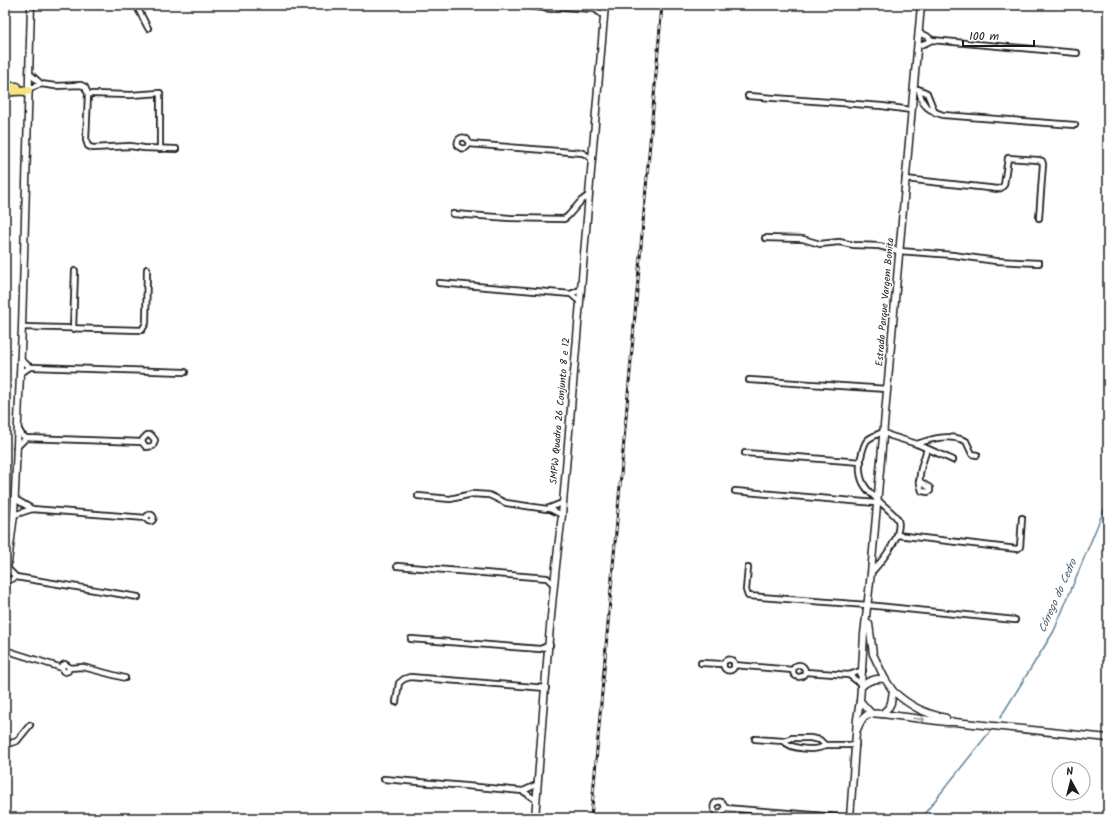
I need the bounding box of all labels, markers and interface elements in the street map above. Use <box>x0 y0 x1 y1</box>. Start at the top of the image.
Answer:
scale bar <box>963 22 1034 48</box>
text: 100 m <box>969 27 1000 46</box>
street label: Estrada Parque Vargem Bonita <box>871 237 899 367</box>
street label: SMPW Quadra 26 Conjunto 8 e 12 <box>546 337 574 485</box>
water label: Córrego do Cedro <box>1034 555 1083 636</box>
one-way arrow <box>912 715 925 723</box>
north arrow <box>1051 761 1091 801</box>
text: N <box>1065 763 1074 781</box>

